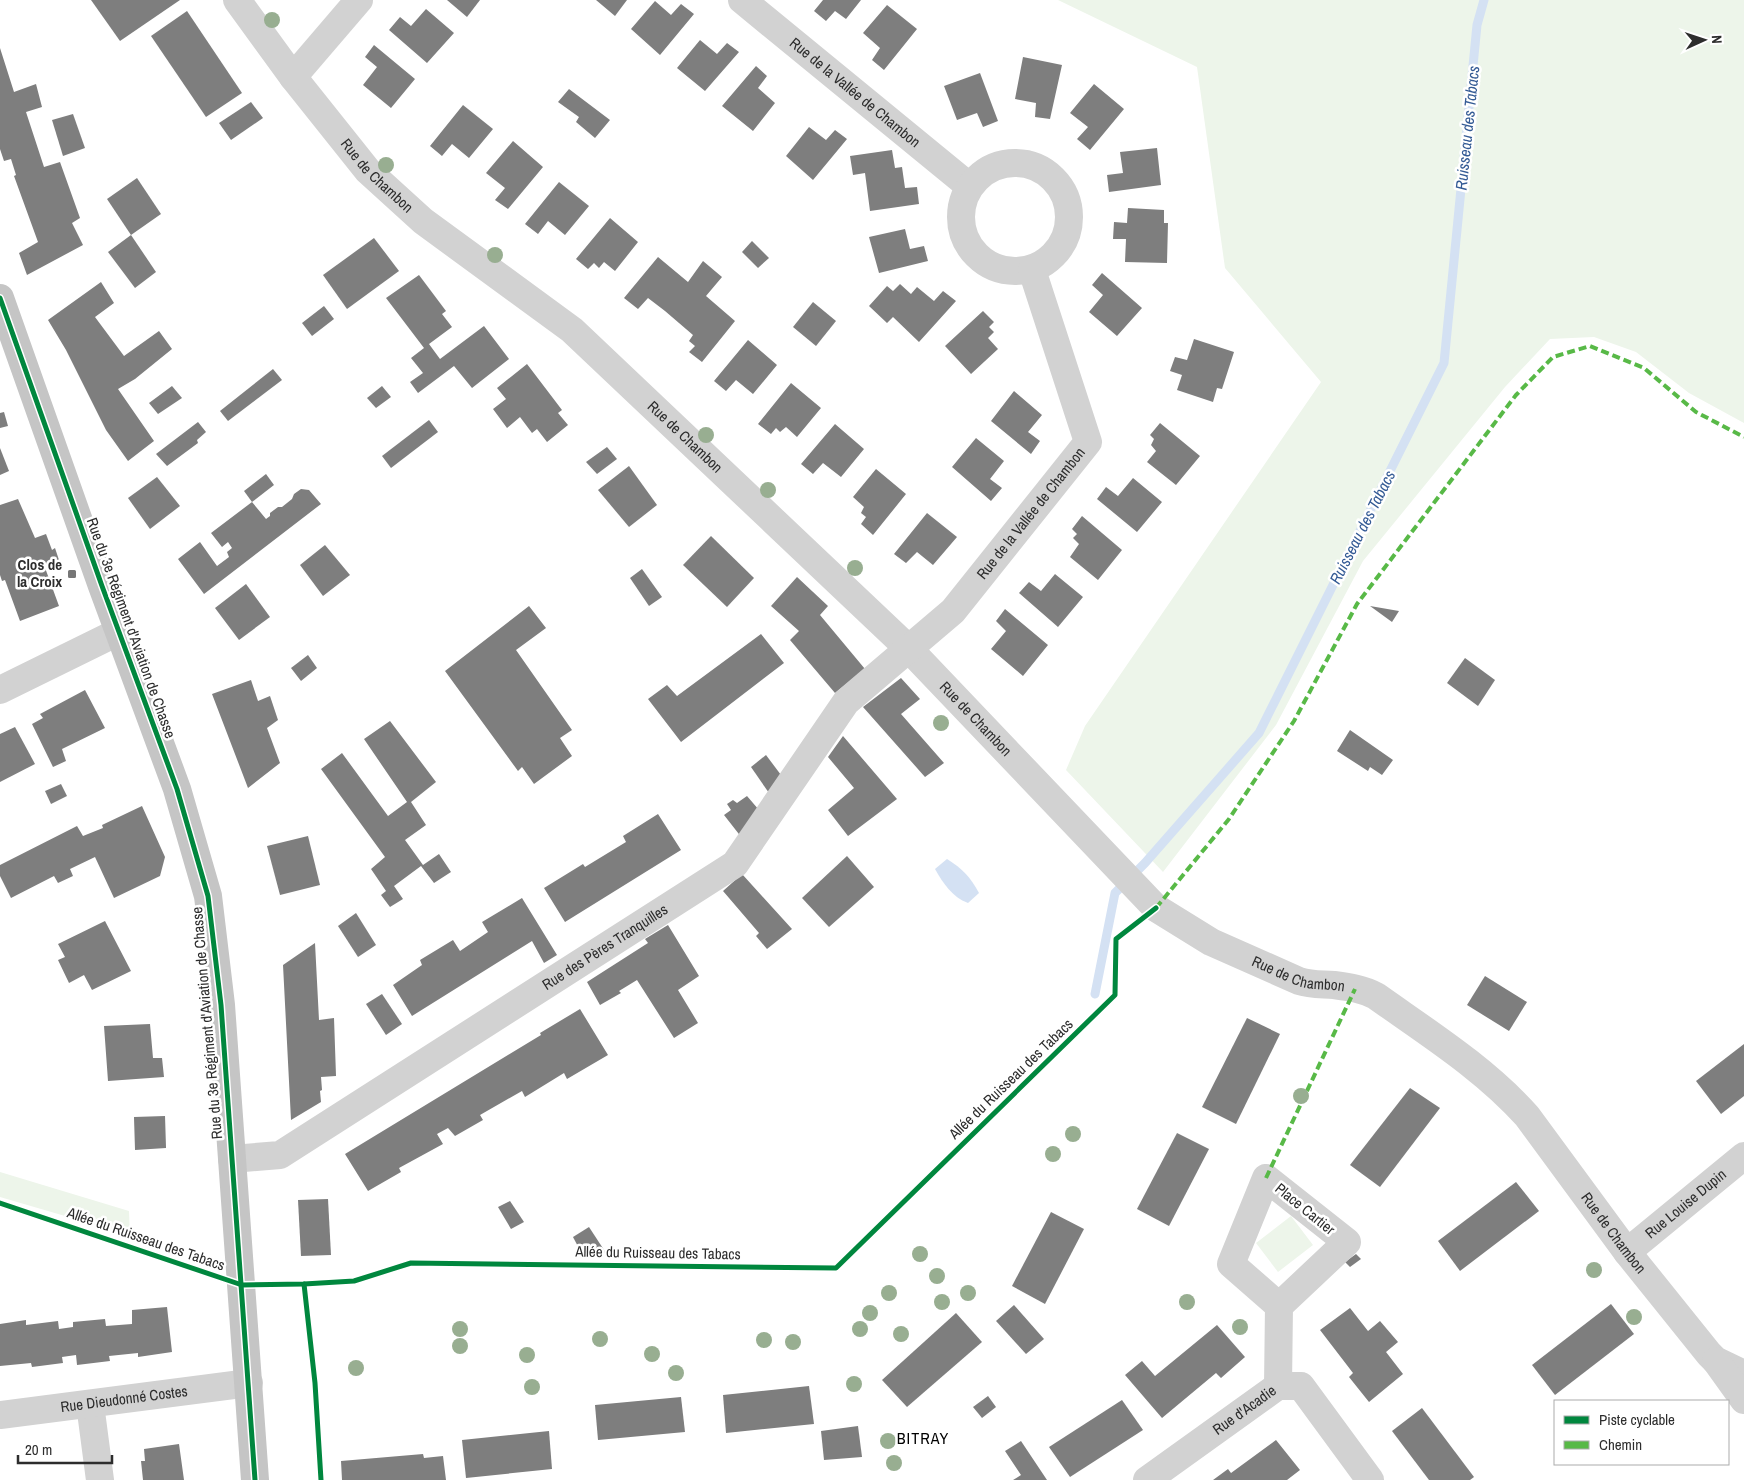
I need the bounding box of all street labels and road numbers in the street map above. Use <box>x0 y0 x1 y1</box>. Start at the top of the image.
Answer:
street label: Rue de la Vallée de Chambon <box>785 32 925 152</box>
street label: Rue de Chambon <box>336 134 418 217</box>
street label: Rue de Chambon <box>643 396 728 477</box>
street label: Rue de la Vallée de Chambon <box>971 443 1090 583</box>
street label: Rue du 3e Régiment d'Aviation de Chasse <box>82 515 181 741</box>
street label: Rue de Chambon <box>935 676 1017 761</box>
street label: Rue des Pères Tranquilles <box>538 899 672 995</box>
street label: Rue du 3e Régiment d'Aviation de Chasse <box>186 906 227 1140</box>
street label: Rue de Chambon <box>1249 950 1346 996</box>
street label: Allée du Ruisseau des Tabacs <box>943 1014 1077 1144</box>
street label: Rue Louise Dupin <box>1640 1164 1730 1243</box>
street label: Place Cartier <box>1271 1178 1340 1239</box>
street label: Rue de Chambon <box>1577 1188 1651 1278</box>
street label: Allée du Ruisseau des Tabacs <box>64 1201 228 1275</box>
street label: Allée du Ruisseau des Tabacs <box>574 1241 741 1264</box>
street label: Rue Dieudonné Costes <box>59 1380 189 1417</box>
street label: Rue d'Acadie <box>1208 1380 1280 1440</box>

